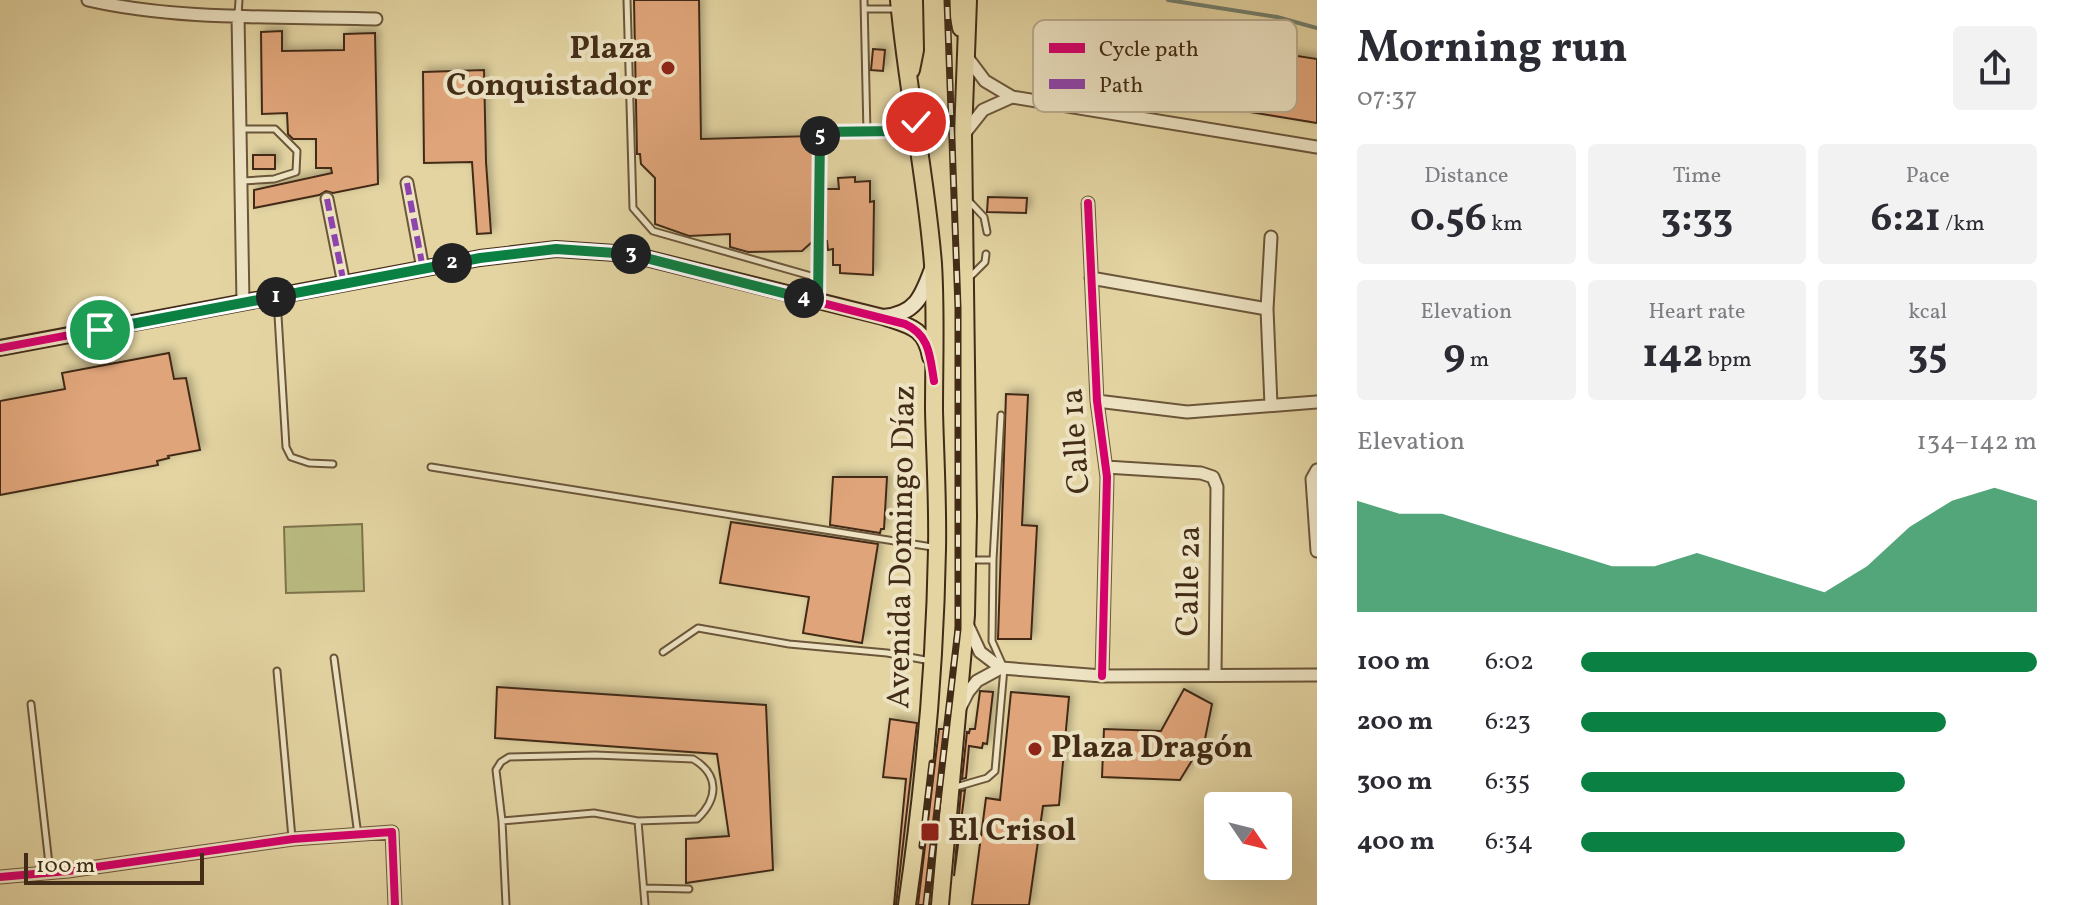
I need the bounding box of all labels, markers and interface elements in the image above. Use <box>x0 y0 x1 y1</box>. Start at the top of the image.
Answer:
text: Morning run <box>1357 19 1628 80</box>
legend <box>1033 20 1297 112</box>
button: share <box>1953 26 2037 110</box>
place label: Plaza Conquistador <box>446 28 652 109</box>
text: Cycle path <box>1099 35 1199 66</box>
marker: Plaza Conquistador <box>659 59 677 77</box>
text: Path <box>1099 71 1143 102</box>
text: 07:37 <box>1357 80 1417 116</box>
pin <box>882 88 950 156</box>
icon: check <box>894 100 938 144</box>
pin: 5 <box>800 116 840 156</box>
text: 5 <box>815 120 825 151</box>
text: Distance <box>1424 161 1508 192</box>
text: Time <box>1673 161 1721 192</box>
text: Pace <box>1906 161 1950 192</box>
text: 0.56 <box>1410 192 1487 248</box>
text: 3:33 <box>1661 192 1733 248</box>
text: 6:21 <box>1871 192 1941 248</box>
text: km <box>1487 209 1523 240</box>
text: /km <box>1941 209 1985 240</box>
pin: 3 <box>611 234 651 274</box>
text: 3 <box>625 238 637 269</box>
pin: 2 <box>432 243 472 283</box>
text: 2 <box>446 247 458 278</box>
pin: 1 <box>256 277 296 317</box>
pin: 4 <box>784 278 824 318</box>
text: 1 <box>272 281 280 312</box>
text: 4 <box>797 282 811 313</box>
pin <box>66 296 134 364</box>
text: Elevation <box>1421 297 1512 328</box>
text: Heart rate <box>1648 297 1746 328</box>
text: kcal <box>1908 297 1947 328</box>
icon: arrive <box>78 308 122 352</box>
text: 9 <box>1443 328 1465 384</box>
text: 142 <box>1642 328 1703 384</box>
text: 35 <box>1908 328 1947 384</box>
text: m <box>1465 345 1489 376</box>
text: bpm <box>1703 345 1752 376</box>
street label: Avenida Domingo Díaz <box>878 385 928 709</box>
street label: Calle 1a <box>1051 387 1103 495</box>
text: Elevation <box>1357 424 1465 460</box>
text: 134–142 m <box>1917 424 2037 460</box>
street label: Calle 2a <box>1167 525 1213 637</box>
text: 100 m <box>1357 644 1430 680</box>
text: 6:02 <box>1485 644 1534 680</box>
text: 200 m <box>1357 704 1433 740</box>
text: 6:23 <box>1485 704 1531 740</box>
place label: Plaza Dragón <box>1051 727 1253 771</box>
marker: Plaza Dragón <box>1026 740 1044 758</box>
text: 300 m <box>1357 764 1433 800</box>
text: 6:35 <box>1485 764 1530 800</box>
north arrow <box>1204 792 1292 880</box>
map controls <box>1204 792 1292 880</box>
place label: El Crisol <box>948 810 1076 854</box>
marker: El Crisol <box>919 821 941 843</box>
text: 400 m <box>1357 824 1435 860</box>
text: 6:34 <box>1485 824 1533 860</box>
scale bar <box>24 849 204 885</box>
text: 100 m <box>36 851 95 882</box>

